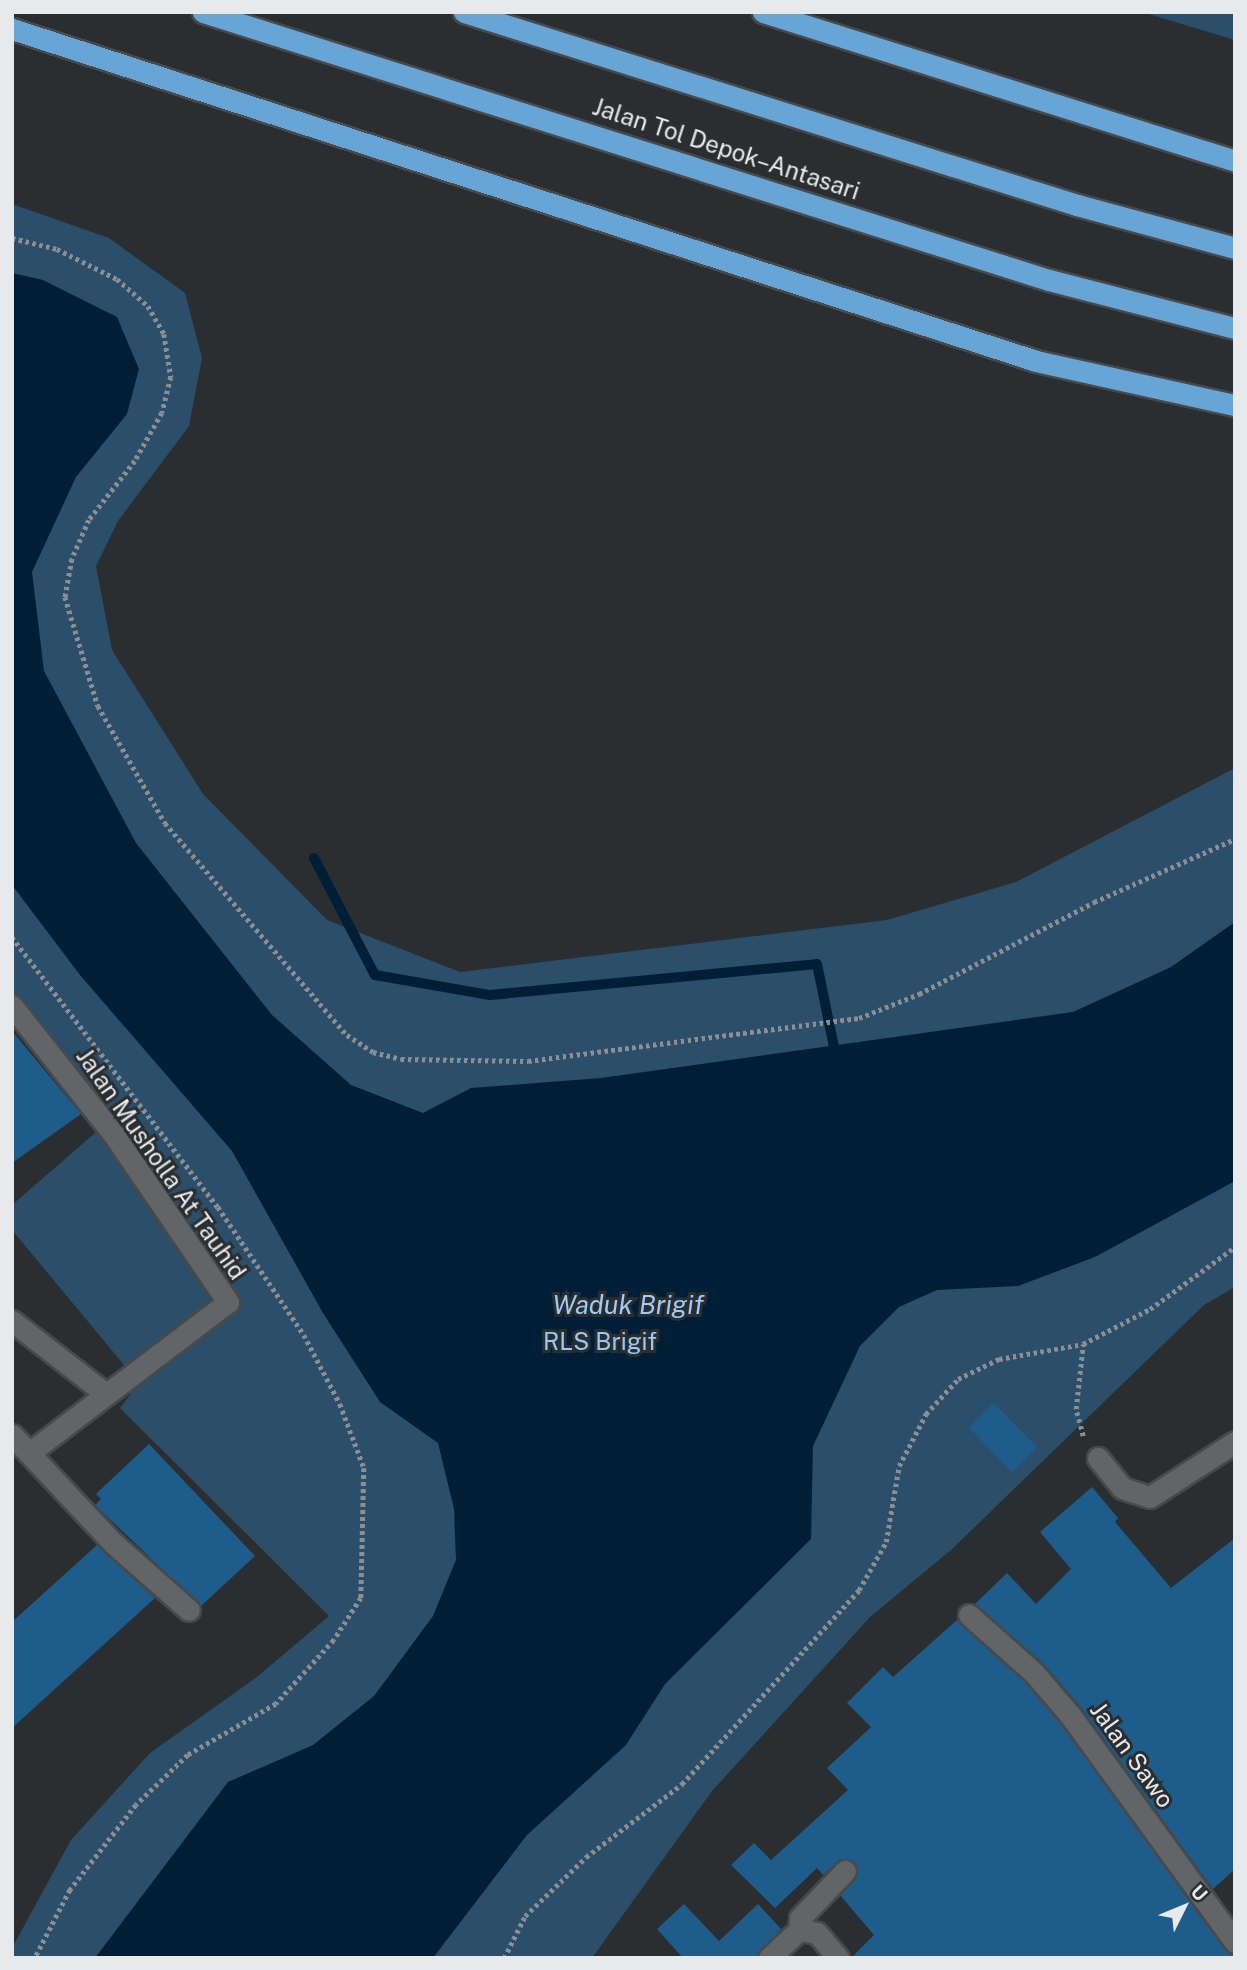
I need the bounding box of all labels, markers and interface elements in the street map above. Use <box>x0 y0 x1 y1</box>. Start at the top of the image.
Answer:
street label: Jalan Tol Depok–Antasari <box>589 92 863 206</box>
street label: Jalan Musholla At Tauhid <box>70 1043 252 1285</box>
water label: Waduk Brigif <box>552 1289 704 1321</box>
park label: RLS Brigif <box>543 1328 657 1356</box>
street label: Jalan Sawo <box>1084 1697 1180 1813</box>
north arrow <box>1149 1872 1219 1942</box>
text: U <box>1187 1880 1212 1905</box>

